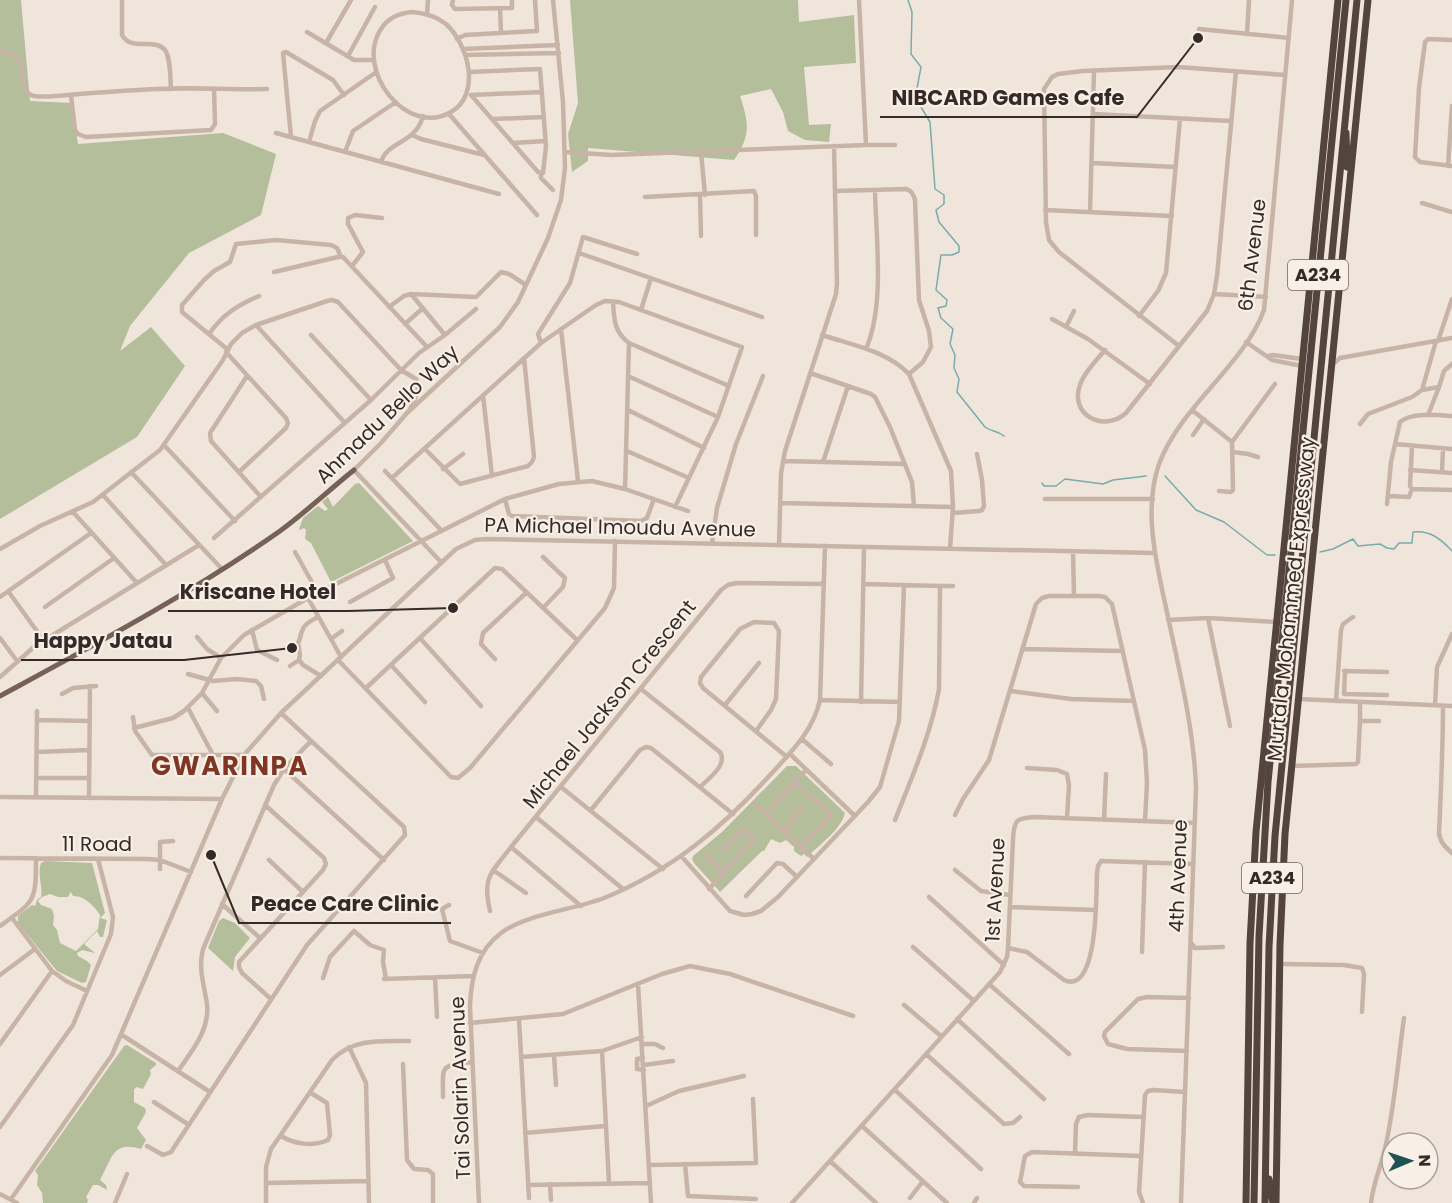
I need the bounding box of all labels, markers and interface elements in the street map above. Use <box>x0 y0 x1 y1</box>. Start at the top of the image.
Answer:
callout: NIBCARD Games Cafe <box>880 78 1137 117</box>
text: NIBCARD Games Cafe <box>891 83 1125 112</box>
street label: 6th Avenue <box>1231 197 1273 313</box>
road number: A234 <box>1288 260 1348 290</box>
street label: Ahmadu Bello Way <box>309 338 465 490</box>
street label: Murtala Mohammed Expressway <box>1260 435 1322 763</box>
street label: PA Michael Imoudu Avenue <box>484 511 756 543</box>
callout: Kriscane Hotel <box>168 572 348 611</box>
text: Kriscane Hotel <box>180 577 336 606</box>
street label: Michael Jackson Crescent <box>516 594 702 814</box>
callout: Happy Jatau <box>21 621 184 660</box>
text: Happy Jatau <box>33 626 173 655</box>
district label: GWARINPA <box>151 748 309 784</box>
street label: 4th Avenue <box>1162 819 1194 933</box>
street label: 11 Road <box>62 830 132 858</box>
street label: 1st Avenue <box>978 837 1012 943</box>
road number: A234 <box>1242 863 1302 893</box>
callout: Peace Care Clinic <box>239 884 451 923</box>
text: Peace Care Clinic <box>251 889 440 918</box>
street label: Tai Solarin Avenue <box>443 996 477 1180</box>
north arrow <box>1380 1131 1440 1191</box>
text: N <box>1413 1154 1436 1167</box>

